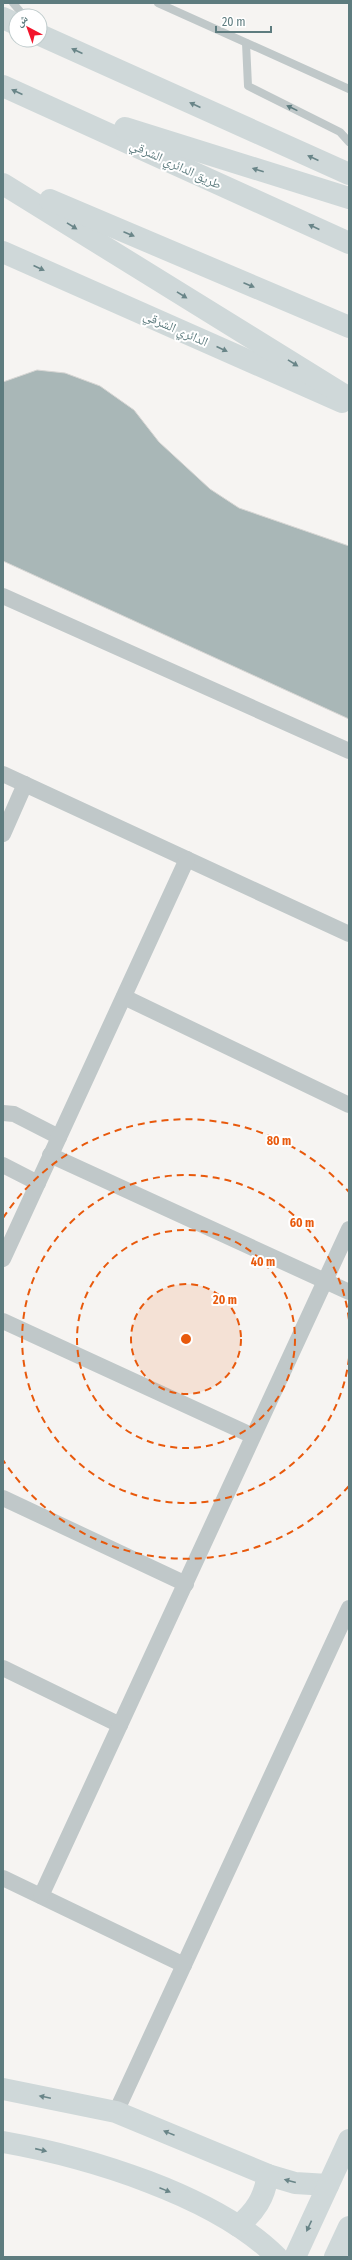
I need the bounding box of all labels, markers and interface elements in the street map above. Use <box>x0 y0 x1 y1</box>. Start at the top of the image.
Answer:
north arrow <box>8 8 48 48</box>
scale bar <box>216 8 271 34</box>
text: ش <box>13 12 31 30</box>
text: 20 m <box>222 15 246 29</box>
one-way arrow <box>71 48 82 54</box>
one-way arrow <box>11 89 22 95</box>
one-way arrow <box>189 102 201 108</box>
one-way arrow <box>286 105 298 111</box>
street label: طريق الدائري الشرقي <box>126 137 224 195</box>
one-way arrow <box>308 155 319 161</box>
one-way arrow <box>252 166 264 172</box>
one-way arrow <box>66 223 78 230</box>
one-way arrow <box>308 224 319 230</box>
one-way arrow <box>123 230 135 237</box>
one-way arrow <box>33 265 45 271</box>
one-way arrow <box>243 282 255 288</box>
one-way arrow <box>176 291 188 298</box>
street label: الدائري الشرقي <box>140 308 210 352</box>
one-way arrow <box>216 346 228 352</box>
one-way arrow <box>288 359 298 367</box>
text: 80 m <box>267 1134 291 1148</box>
text: 60 m <box>290 1216 314 1230</box>
text: 40 m <box>251 1255 275 1269</box>
text: 20 m <box>212 1293 237 1307</box>
centre of rings <box>179 1332 193 1346</box>
one-way arrow <box>39 2093 51 2099</box>
one-way arrow <box>163 2130 175 2136</box>
one-way arrow <box>35 2148 47 2154</box>
one-way arrow <box>284 2178 296 2184</box>
one-way arrow <box>159 2187 171 2193</box>
one-way arrow <box>306 2221 312 2232</box>

